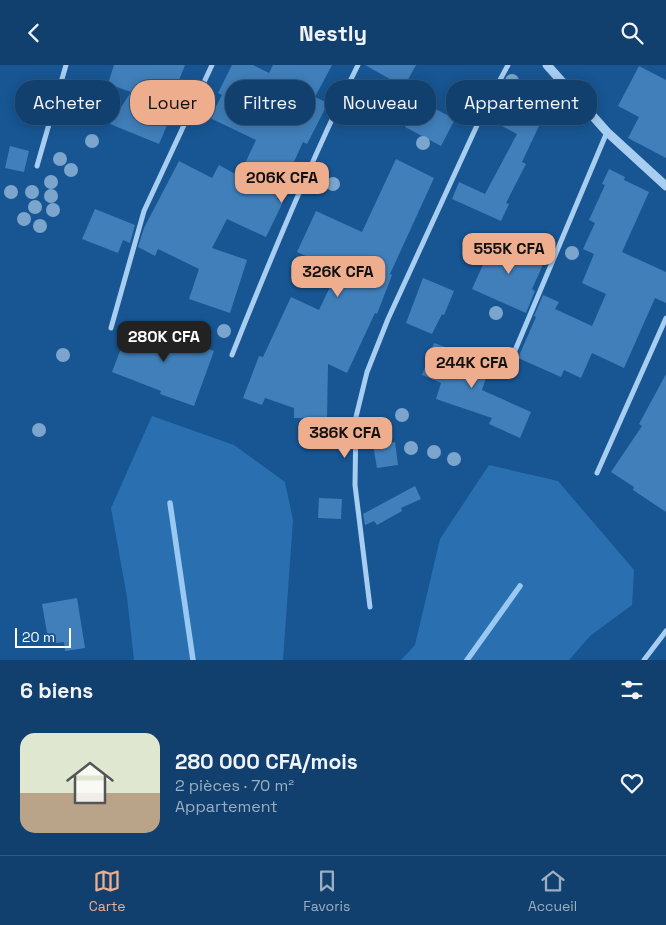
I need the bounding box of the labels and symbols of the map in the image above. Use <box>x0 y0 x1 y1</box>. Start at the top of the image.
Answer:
pin: 206K CFA <box>230 161 334 204</box>
pin: 555K CFA <box>457 233 561 275</box>
pin: 326K CFA <box>286 255 390 298</box>
pin: 280K CFA <box>112 321 216 363</box>
pin: 244K CFA <box>420 347 524 389</box>
pin: 386K CFA <box>293 417 397 459</box>
scale bar <box>15 625 71 648</box>

